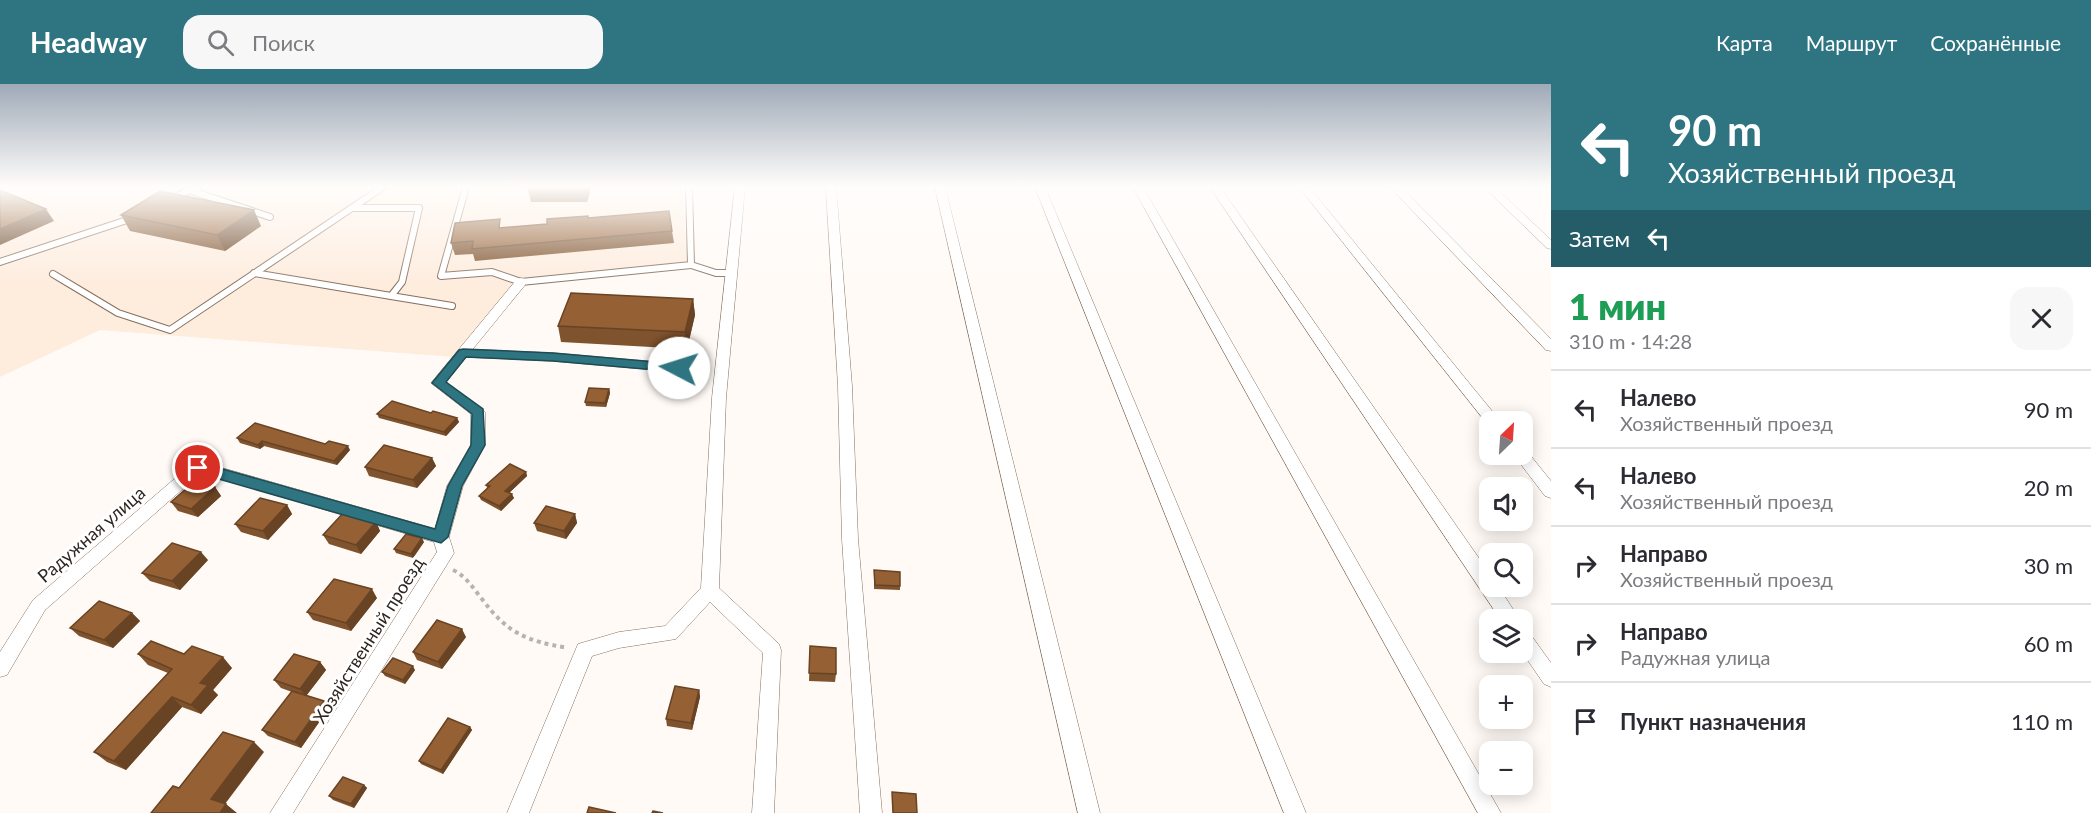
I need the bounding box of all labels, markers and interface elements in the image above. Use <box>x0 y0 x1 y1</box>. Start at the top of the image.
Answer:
search box <box>183 15 603 69</box>
text: Headway <box>30 25 147 59</box>
icon: search <box>204 26 237 59</box>
text: Поиск <box>252 29 315 56</box>
text: Карта <box>1716 30 1773 55</box>
text: Маршрут <box>1806 30 1897 55</box>
text: Сохранённые <box>1930 30 2061 55</box>
text: 90 m <box>1668 105 1762 155</box>
icon: left <box>1569 108 1647 186</box>
text: Хозяйственный проезд <box>1668 156 1956 189</box>
icon: left <box>1642 222 1675 255</box>
text: Затем <box>1569 225 1630 252</box>
text: 1 мин <box>1569 284 1666 328</box>
button: close <box>2010 287 2073 350</box>
text: 310 m · 14:28 <box>1569 329 1692 353</box>
position arrow <box>647 336 711 400</box>
text: Налево <box>1620 384 1696 411</box>
icon: left <box>1569 393 1602 426</box>
text: 90 m <box>2024 396 2073 423</box>
north arrow <box>1479 411 1533 465</box>
map controls <box>1479 411 1533 795</box>
text: Хозяйственный проезд <box>1620 411 1833 435</box>
pin <box>172 442 223 493</box>
icon: arrive <box>181 451 214 484</box>
text: Налево <box>1620 462 1696 489</box>
icon: left <box>1569 471 1602 504</box>
text: 20 m <box>2024 474 2073 501</box>
button: sound <box>1479 477 1533 531</box>
street label: Радужная улица <box>33 481 149 587</box>
text: Хозяйственный проезд <box>1620 489 1833 513</box>
text: Направо <box>1620 540 1708 567</box>
button: search <box>1479 543 1533 597</box>
icon: right <box>1569 549 1602 582</box>
text: 30 m <box>2024 552 2073 579</box>
street label: Хозяйственный проезд <box>308 553 428 727</box>
text: Хозяйственный проезд <box>1620 567 1833 591</box>
button: layers <box>1479 609 1533 663</box>
text: Направо <box>1620 618 1708 645</box>
icon: right <box>1569 627 1602 660</box>
text: 60 m <box>2024 630 2073 657</box>
text: Радужная улица <box>1620 645 1770 669</box>
button: + <box>1479 675 1533 729</box>
icon: arrive <box>1569 705 1602 738</box>
text: Пункт назначения <box>1620 708 1806 735</box>
text: 110 m <box>2011 708 2073 735</box>
button: − <box>1479 741 1533 795</box>

